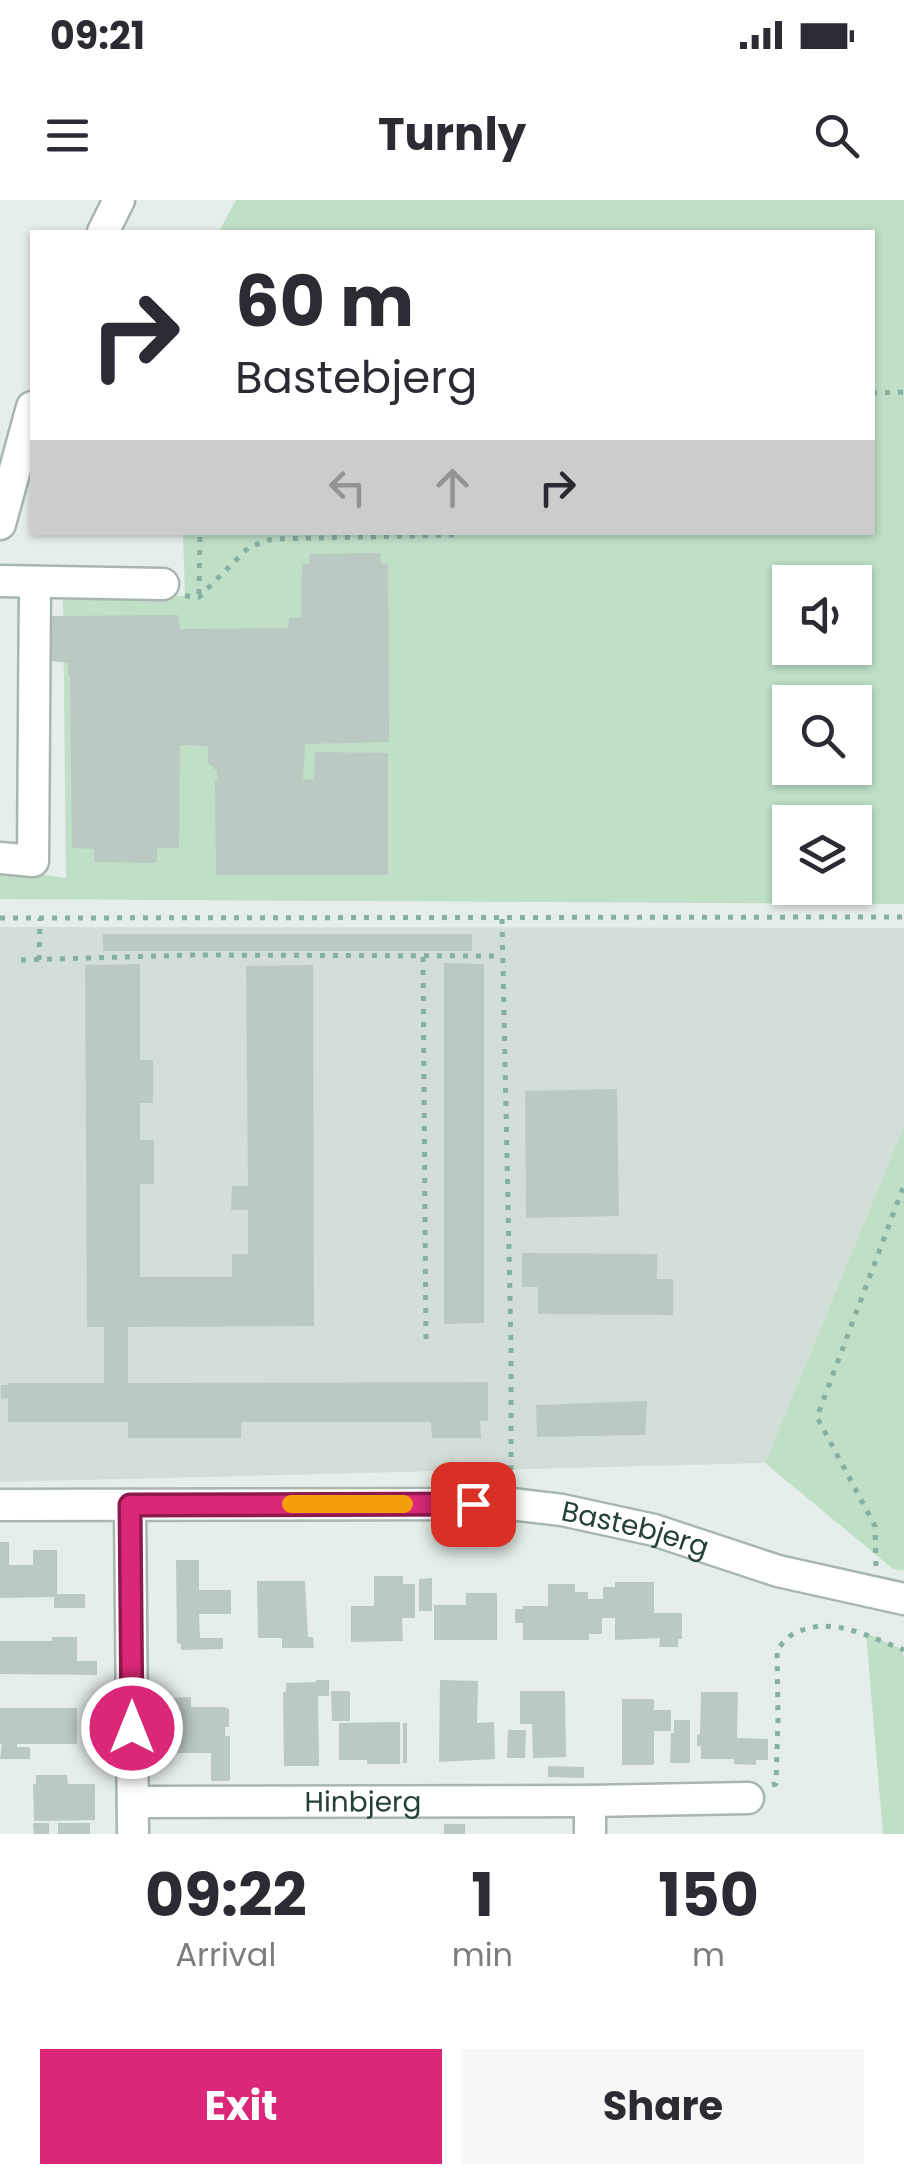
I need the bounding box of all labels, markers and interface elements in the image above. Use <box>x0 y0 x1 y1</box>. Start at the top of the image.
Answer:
text: 09:21 <box>50 9 145 62</box>
text: Turnly <box>378 103 526 166</box>
icon: menu <box>40 108 95 163</box>
icon: search <box>809 108 864 163</box>
text: 60 m <box>235 252 414 351</box>
icon: right <box>70 270 200 400</box>
text: Bastebjerg <box>235 346 477 409</box>
icon: left <box>320 460 375 515</box>
icon: ahead <box>425 460 480 515</box>
icon: right <box>530 460 585 515</box>
map controls <box>772 565 872 905</box>
button: sound <box>772 565 872 665</box>
button: search <box>772 685 872 785</box>
button: layers <box>772 805 872 905</box>
pin <box>431 1462 516 1547</box>
icon: arrive <box>446 1477 501 1532</box>
street label: Bastebjerg <box>558 1491 714 1566</box>
position arrow <box>80 1676 184 1780</box>
street label: Hinbjerg <box>305 1782 421 1821</box>
text: 09:22 <box>145 1853 307 1937</box>
text: 1 <box>471 1853 494 1937</box>
text: 150 <box>658 1853 759 1937</box>
text: Arrival <box>176 1932 276 1977</box>
text: min <box>452 1932 513 1977</box>
text: m <box>692 1932 725 1977</box>
button: Exit <box>40 2049 442 2164</box>
button: Share <box>462 2049 864 2164</box>

